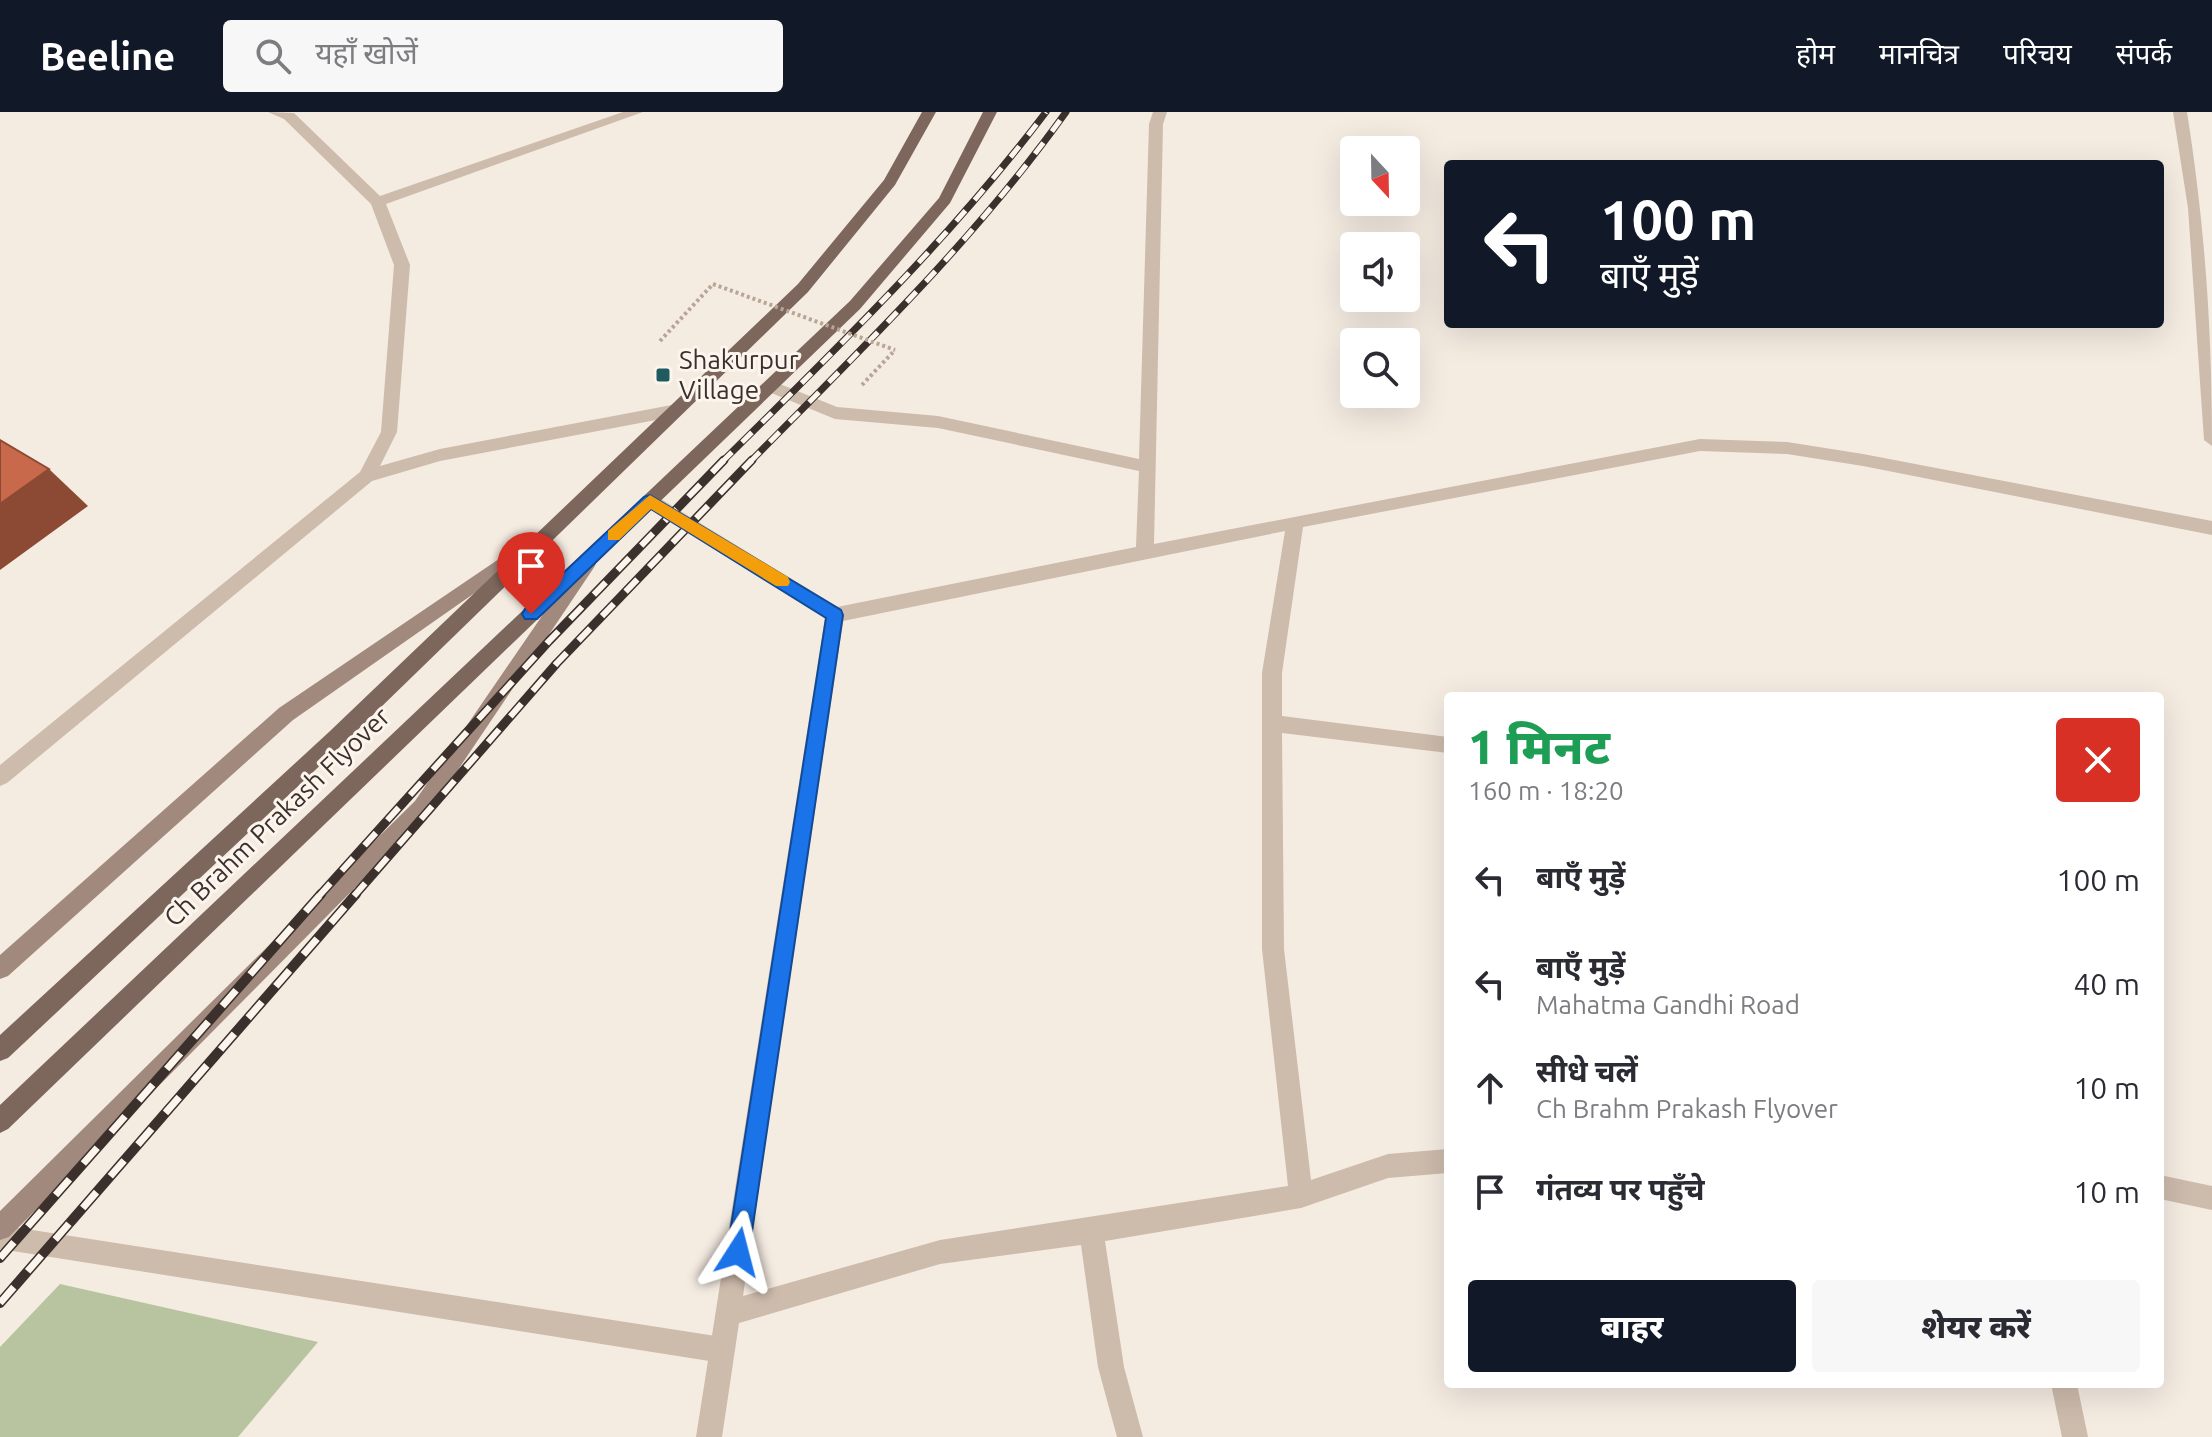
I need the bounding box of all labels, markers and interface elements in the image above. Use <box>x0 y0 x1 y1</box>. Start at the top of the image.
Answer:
search box <box>223 20 783 92</box>
icon: search <box>251 34 295 78</box>
text: Beeline <box>40 35 175 77</box>
text: यहाँ खोजें <box>315 36 418 70</box>
text: होम <box>1796 38 1835 69</box>
text: मानचित्र <box>1879 38 1959 69</box>
text: परिचय <box>2003 38 2072 69</box>
text: संपर्क <box>2116 38 2172 69</box>
north arrow <box>1340 136 1420 216</box>
map controls <box>1340 136 1420 408</box>
text: 100 m <box>1600 188 1756 251</box>
icon: left <box>1468 192 1572 296</box>
button: sound <box>1340 232 1420 312</box>
text: बाएँ मुड़ें <box>1600 254 1699 295</box>
button: search <box>1340 328 1420 408</box>
place label: Shakurpur Village <box>679 345 799 404</box>
marker: Shakurpur Village <box>654 366 672 384</box>
pin <box>497 532 565 614</box>
icon: arrive <box>509 544 553 588</box>
street label: Ch Brahm Prakash Flyover <box>158 701 395 932</box>
button: close <box>2056 718 2140 802</box>
text: 1 मिनट <box>1468 719 1610 773</box>
text: 160 m · 18:20 <box>1468 776 1624 805</box>
icon: left <box>1468 858 1512 902</box>
text: बाएँ मुड़ें <box>1536 860 1625 894</box>
text: 100 m <box>2056 863 2140 897</box>
text: बाएँ मुड़ें <box>1536 950 1625 984</box>
icon: left <box>1468 962 1512 1006</box>
text: 40 m <box>2073 967 2140 1001</box>
text: Mahatma Gandhi Road <box>1536 990 1800 1019</box>
text: सीधे चलें <box>1536 1054 1638 1088</box>
icon: ahead <box>1468 1066 1512 1110</box>
text: 10 m <box>2073 1071 2140 1105</box>
text: Ch Brahm Prakash Flyover <box>1536 1094 1838 1123</box>
icon: arrive <box>1468 1170 1512 1214</box>
text: गंतव्य पर पहुँचे <box>1536 1172 1704 1206</box>
text: 10 m <box>2073 1175 2140 1209</box>
position arrow <box>696 1210 780 1294</box>
button: बाहर <box>1468 1280 1796 1372</box>
button: शेयर करें <box>1812 1280 2140 1372</box>

